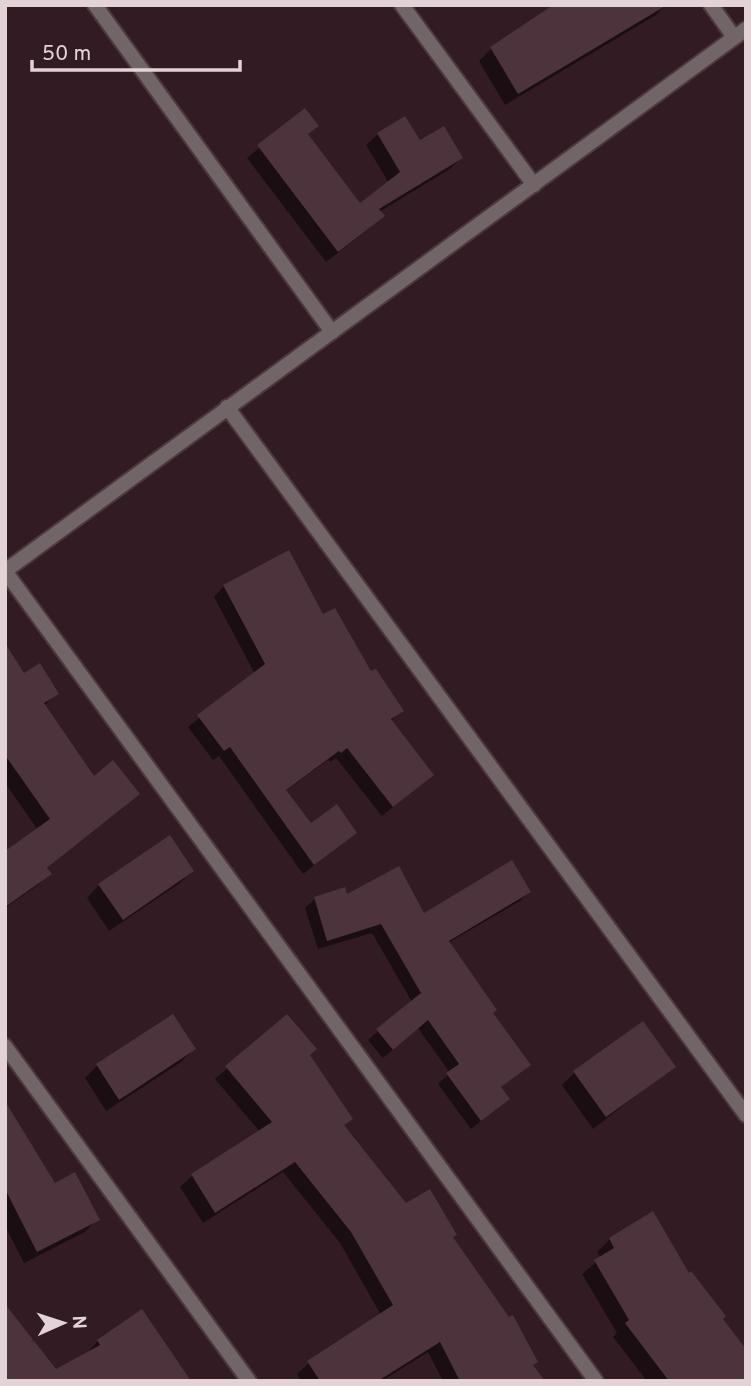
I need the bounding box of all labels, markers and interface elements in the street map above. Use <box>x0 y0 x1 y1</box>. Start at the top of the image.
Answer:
scale bar <box>32 28 240 72</box>
text: 50 m <box>42 41 91 68</box>
north arrow <box>28 1288 98 1358</box>
text: N <box>66 1315 90 1330</box>

